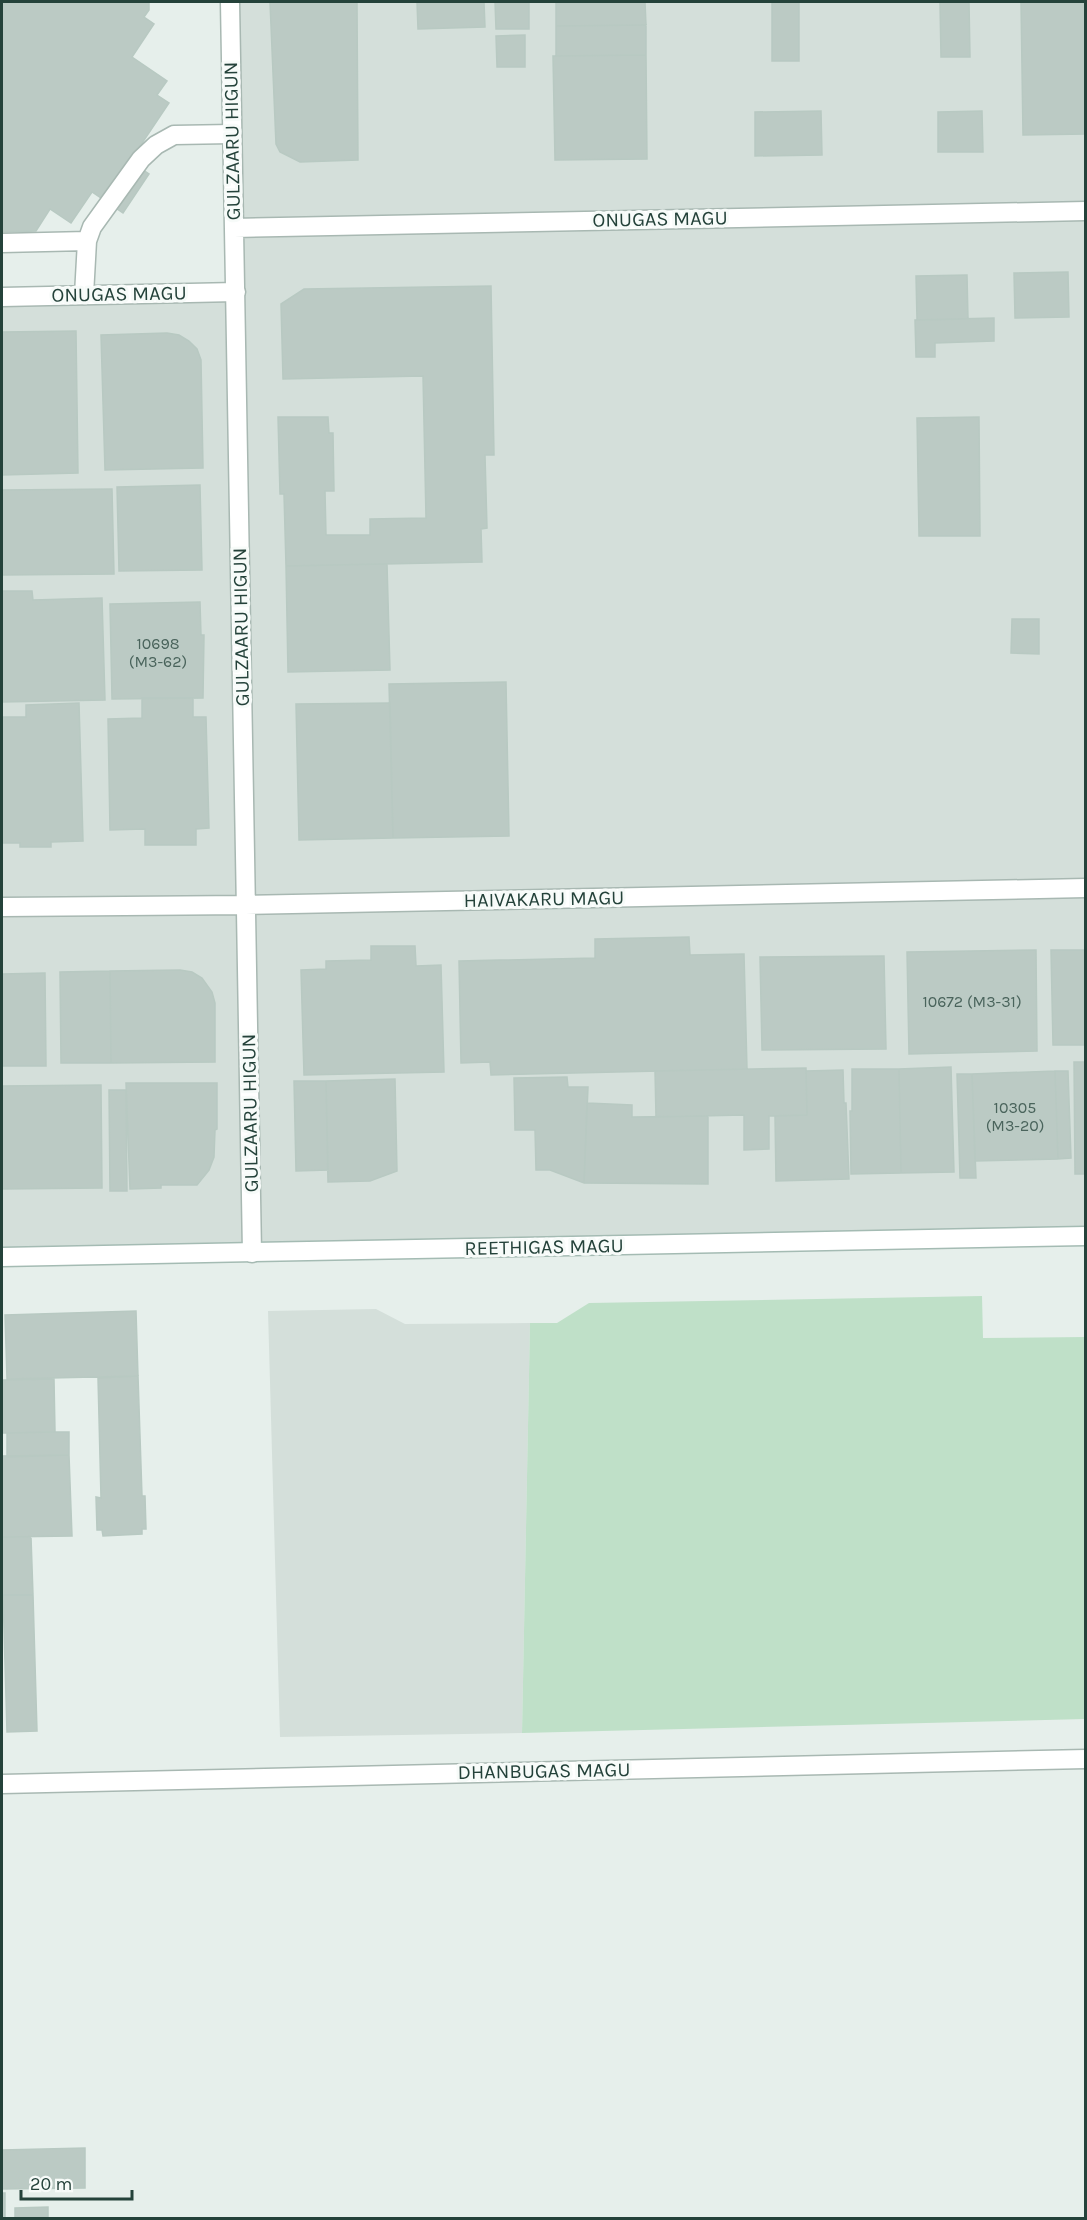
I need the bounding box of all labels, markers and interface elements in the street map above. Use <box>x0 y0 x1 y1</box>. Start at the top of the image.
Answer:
street label: GULZAARU HIGUN <box>219 61 245 221</box>
street label: ONUGAS MAGU <box>592 206 728 232</box>
street label: ONUGAS MAGU <box>51 281 187 307</box>
street label: GULZAARU HIGUN <box>228 547 254 707</box>
house number: 10698 (M3-62) <box>129 634 187 671</box>
street label: HAIVAKARU MAGU <box>463 886 625 912</box>
house number: 10672 (M3-31) <box>922 992 1022 1011</box>
street label: GULZAARU HIGUN <box>237 1033 263 1193</box>
house number: 10305 (M3-20) <box>986 1098 1044 1135</box>
street label: REETHIGAS MAGU <box>464 1234 624 1260</box>
street label: DHANBUGAS MAGU <box>457 1758 631 1784</box>
scale bar <box>21 2163 132 2201</box>
text: 20 m <box>30 2173 72 2195</box>

